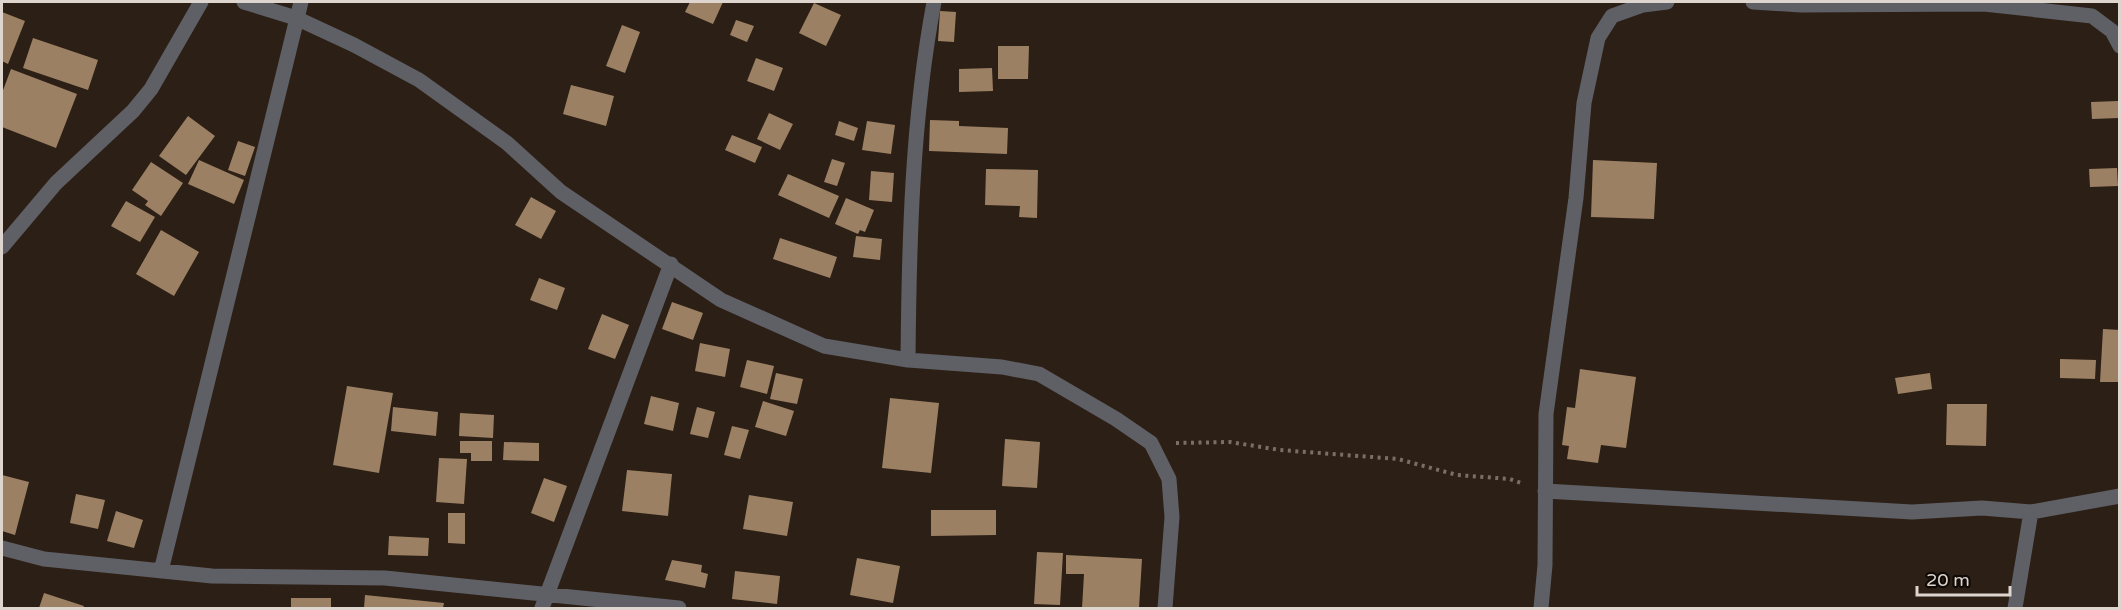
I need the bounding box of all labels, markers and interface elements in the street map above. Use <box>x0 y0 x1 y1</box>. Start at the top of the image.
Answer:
scale bar <box>1917 559 2010 597</box>
text: 20 m <box>1926 569 1970 591</box>

